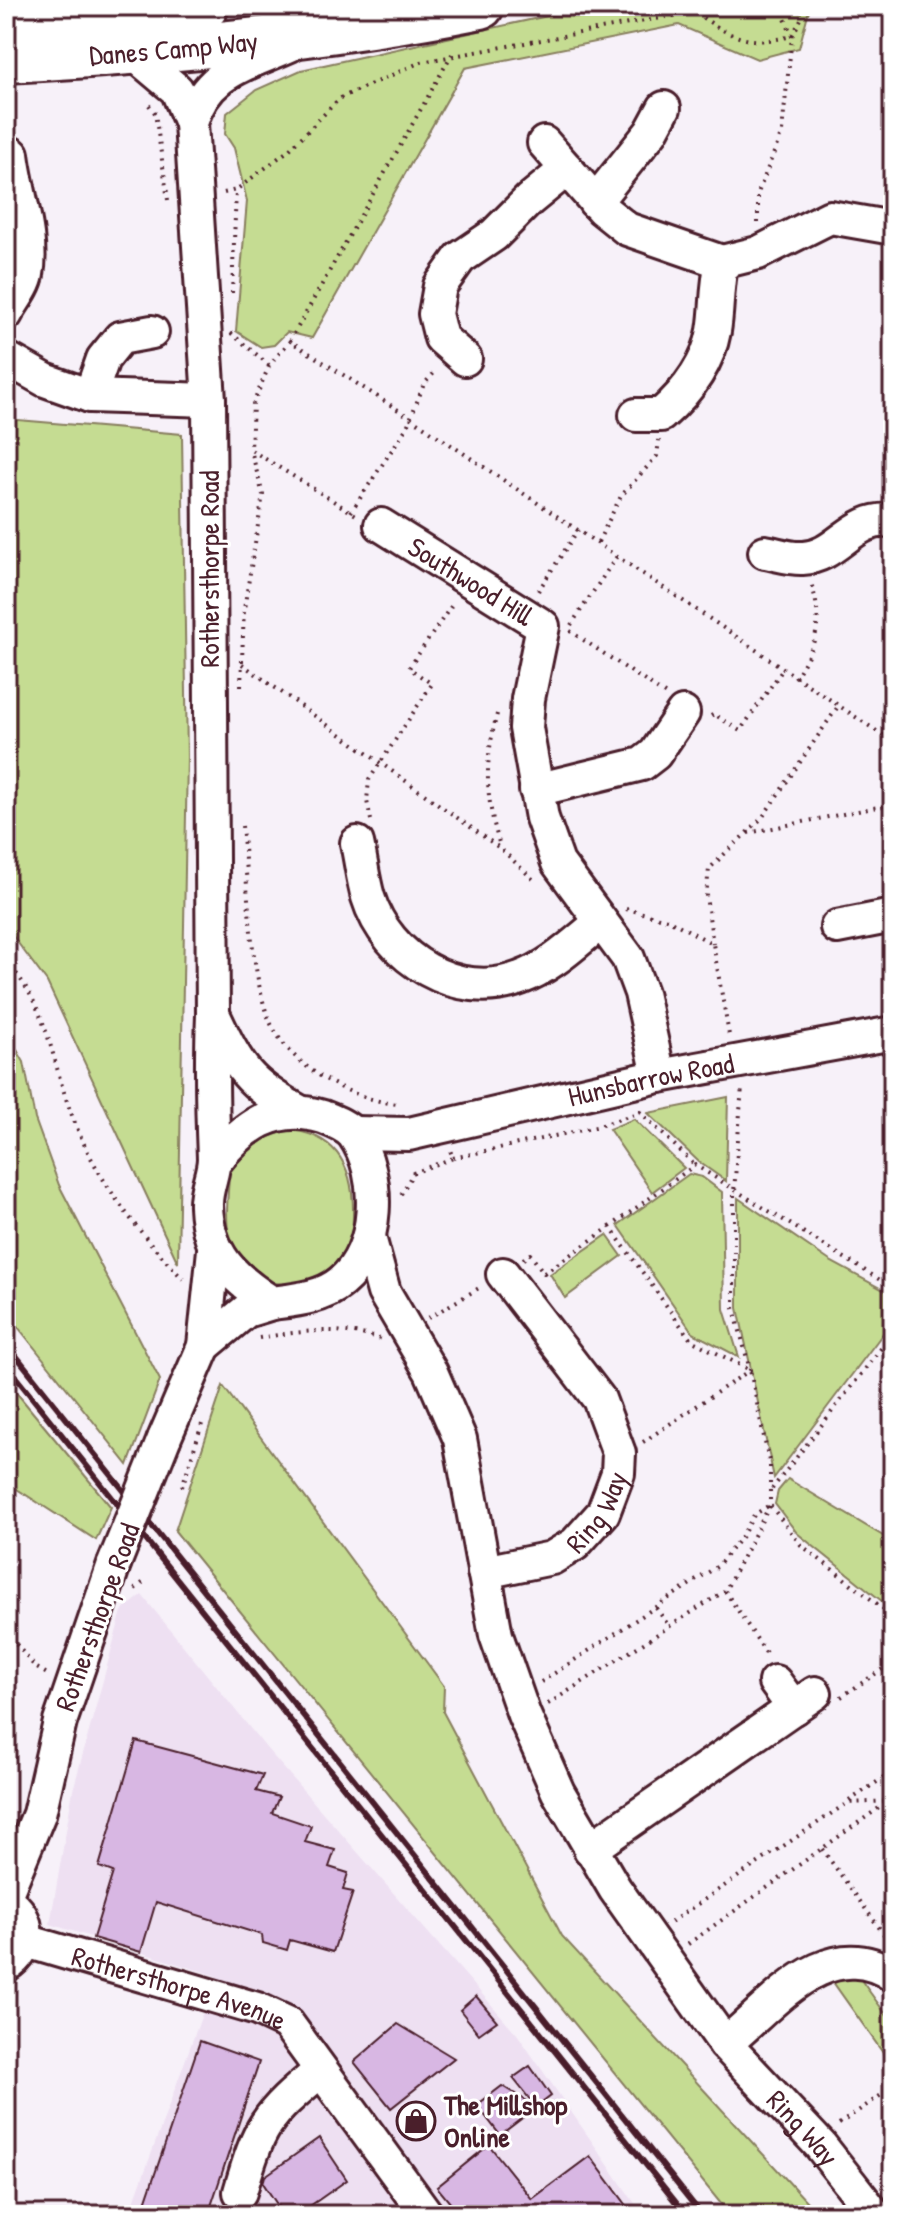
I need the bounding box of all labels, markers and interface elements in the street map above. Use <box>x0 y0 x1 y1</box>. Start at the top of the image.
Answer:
street label: Danes Camp Way <box>88 21 260 74</box>
street label: Rothersthorpe Road <box>190 470 228 668</box>
street label: Southwood Hill <box>401 528 542 635</box>
street label: Hunsbarrow Road <box>564 1044 737 1116</box>
street label: Ring Way <box>557 1466 636 1561</box>
street label: Rothersthorpe Road <box>45 1518 149 1716</box>
street label: Rothersthorpe Avenue <box>68 1937 293 2039</box>
street label: Ring Way <box>758 2081 848 2173</box>
place label: The Millshop Online <box>443 2086 568 2156</box>
shop icon: The Millshop Online <box>395 2100 437 2142</box>

